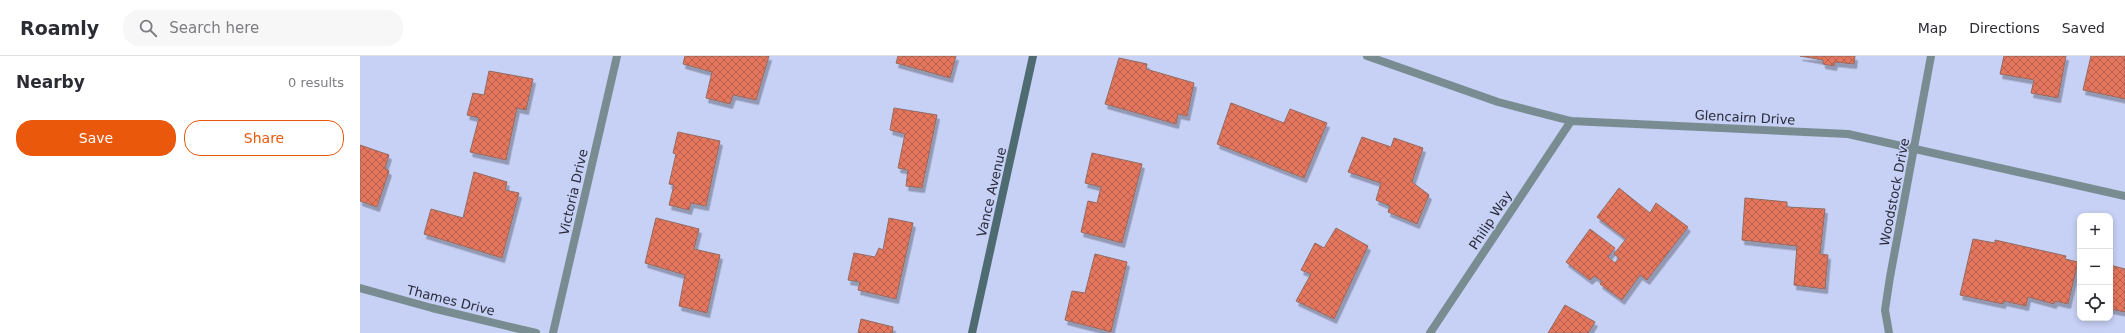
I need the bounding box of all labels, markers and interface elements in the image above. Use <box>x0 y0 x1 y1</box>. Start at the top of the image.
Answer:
search box <box>123 10 403 46</box>
text: Roamly <box>20 17 99 39</box>
icon: search <box>137 17 159 39</box>
text: Search here <box>169 19 259 37</box>
text: Map <box>1918 20 1947 36</box>
text: Directions <box>1969 20 2040 36</box>
text: Saved <box>2062 20 2105 36</box>
text: Nearby <box>16 72 85 92</box>
text: 0 results <box>288 75 344 90</box>
street label: Glencairn Drive <box>1694 107 1796 128</box>
button: Save <box>16 120 176 156</box>
button: Share <box>184 120 344 156</box>
street label: Woodstock Drive <box>1877 137 1912 247</box>
street label: Vance Avenue <box>974 146 1009 238</box>
street label: Victoria Drive <box>556 147 591 237</box>
street label: Philip Way <box>1466 188 1515 252</box>
map controls <box>2077 213 2113 321</box>
button: + <box>2077 213 2113 249</box>
button: − <box>2077 249 2113 285</box>
street label: Thames Drive <box>404 282 497 319</box>
button: locate <box>2077 285 2113 321</box>

